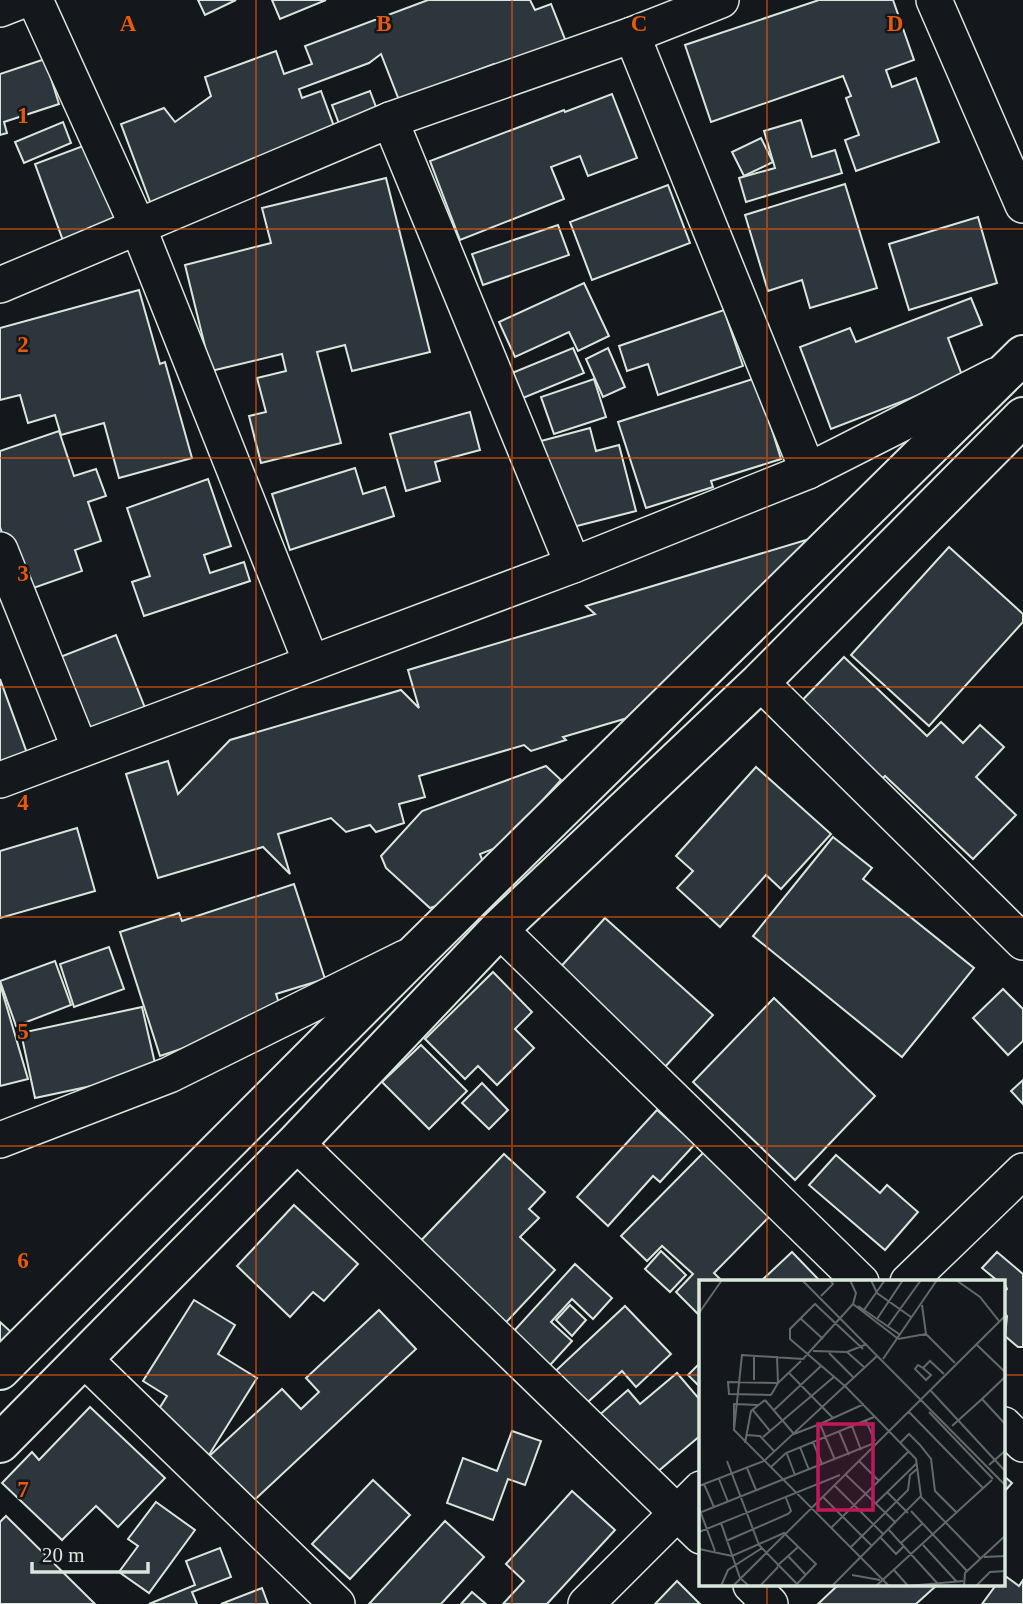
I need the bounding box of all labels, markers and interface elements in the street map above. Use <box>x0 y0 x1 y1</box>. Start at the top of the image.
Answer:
text: A <box>120 11 137 36</box>
text: B <box>376 11 392 36</box>
text: C <box>631 11 647 36</box>
text: D <box>887 11 903 36</box>
text: 1 <box>17 103 29 128</box>
text: 2 <box>17 332 29 357</box>
text: 3 <box>17 561 29 586</box>
text: 4 <box>17 790 29 815</box>
text: 5 <box>17 1019 29 1044</box>
text: 6 <box>17 1248 29 1273</box>
inset map <box>699 1280 1006 1586</box>
text: 7 <box>17 1477 29 1502</box>
scale bar <box>32 1530 147 1574</box>
text: 20 m <box>42 1543 85 1567</box>

